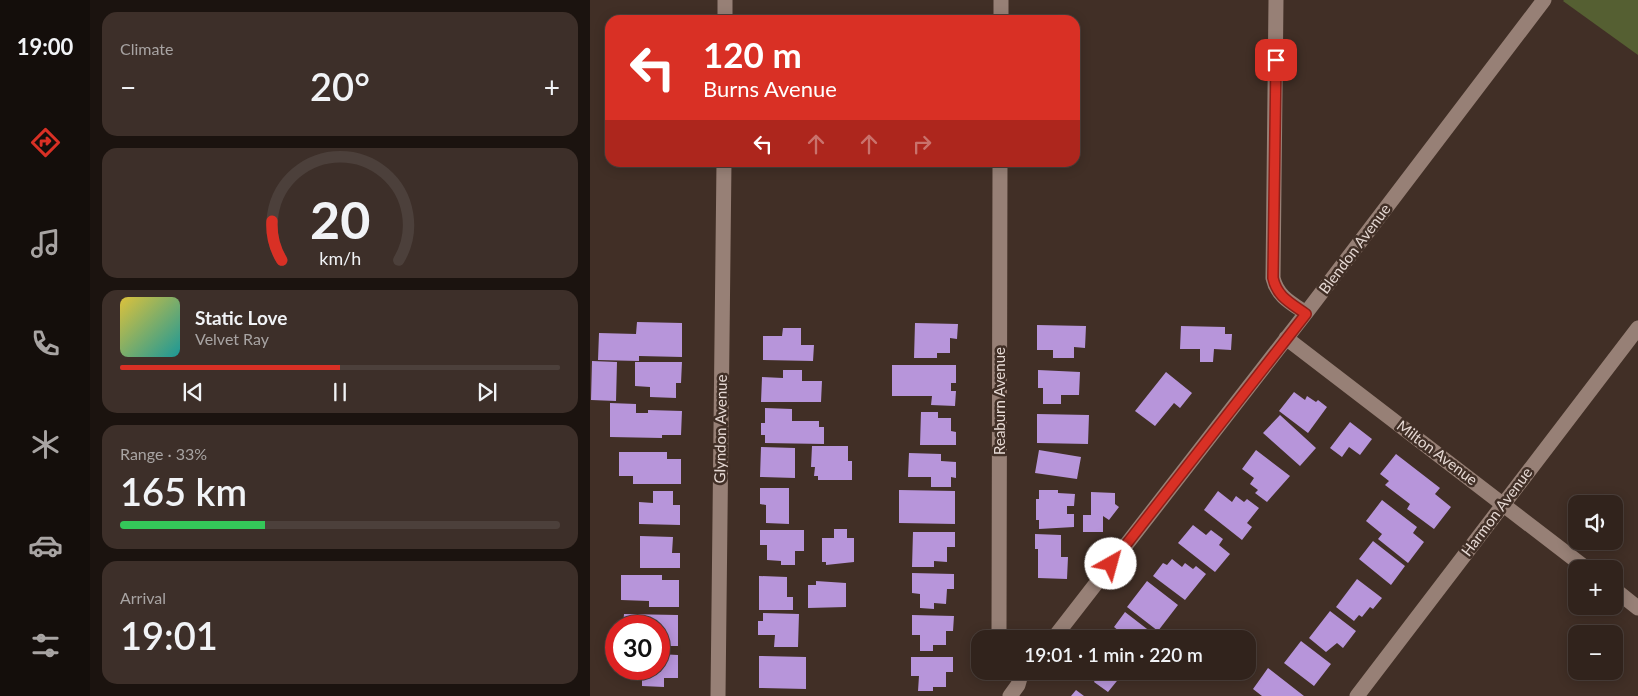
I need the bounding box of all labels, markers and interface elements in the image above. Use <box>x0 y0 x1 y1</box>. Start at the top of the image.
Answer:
text: 19:00 <box>17 33 73 60</box>
text: 120 m <box>703 33 802 75</box>
icon: left <box>620 35 685 100</box>
text: Climate <box>120 39 173 58</box>
pin <box>1255 39 1297 81</box>
icon: arrive <box>1262 46 1290 74</box>
text: 20° <box>310 63 370 109</box>
text: − <box>120 70 136 104</box>
text: + <box>544 70 560 104</box>
text: Burns Avenue <box>703 75 837 102</box>
icon: directions <box>28 125 63 160</box>
icon: left <box>749 130 777 158</box>
icon: ahead <box>802 130 830 158</box>
icon: ahead <box>855 130 883 158</box>
icon: right <box>908 130 936 158</box>
text: 20 <box>310 188 370 250</box>
street label: Blendon Avenue <box>1315 200 1394 297</box>
icon: music <box>28 226 63 261</box>
text: km/h <box>319 247 361 269</box>
text: Static Love <box>195 306 287 329</box>
icon: phone <box>28 326 63 361</box>
text: Velvet Ray <box>195 329 269 348</box>
street label: Reaburn Avenue <box>990 347 1008 455</box>
street label: Glyndon Avenue <box>710 374 730 484</box>
icon: previous <box>179 378 207 406</box>
icon: pause <box>326 378 354 406</box>
icon: next <box>473 378 501 406</box>
street label: Milton Avenue <box>1394 416 1481 488</box>
icon: climate <box>28 427 63 462</box>
text: Range · 33% <box>120 444 207 463</box>
street label: Harmon Avenue <box>1457 463 1535 559</box>
text: 165 km <box>120 468 247 514</box>
map controls <box>1568 495 1623 680</box>
button: sound <box>1568 495 1623 550</box>
icon: car <box>28 528 63 563</box>
position arrow <box>1084 537 1136 589</box>
button: + <box>1568 560 1623 615</box>
text: Arrival <box>120 588 166 607</box>
text: 19:01 <box>120 612 218 658</box>
speed limit sign: 30 <box>605 615 670 680</box>
button: − <box>1568 625 1623 680</box>
icon: filters <box>28 628 63 663</box>
text: 19:01 · 1 min · 220 m <box>1024 643 1203 666</box>

